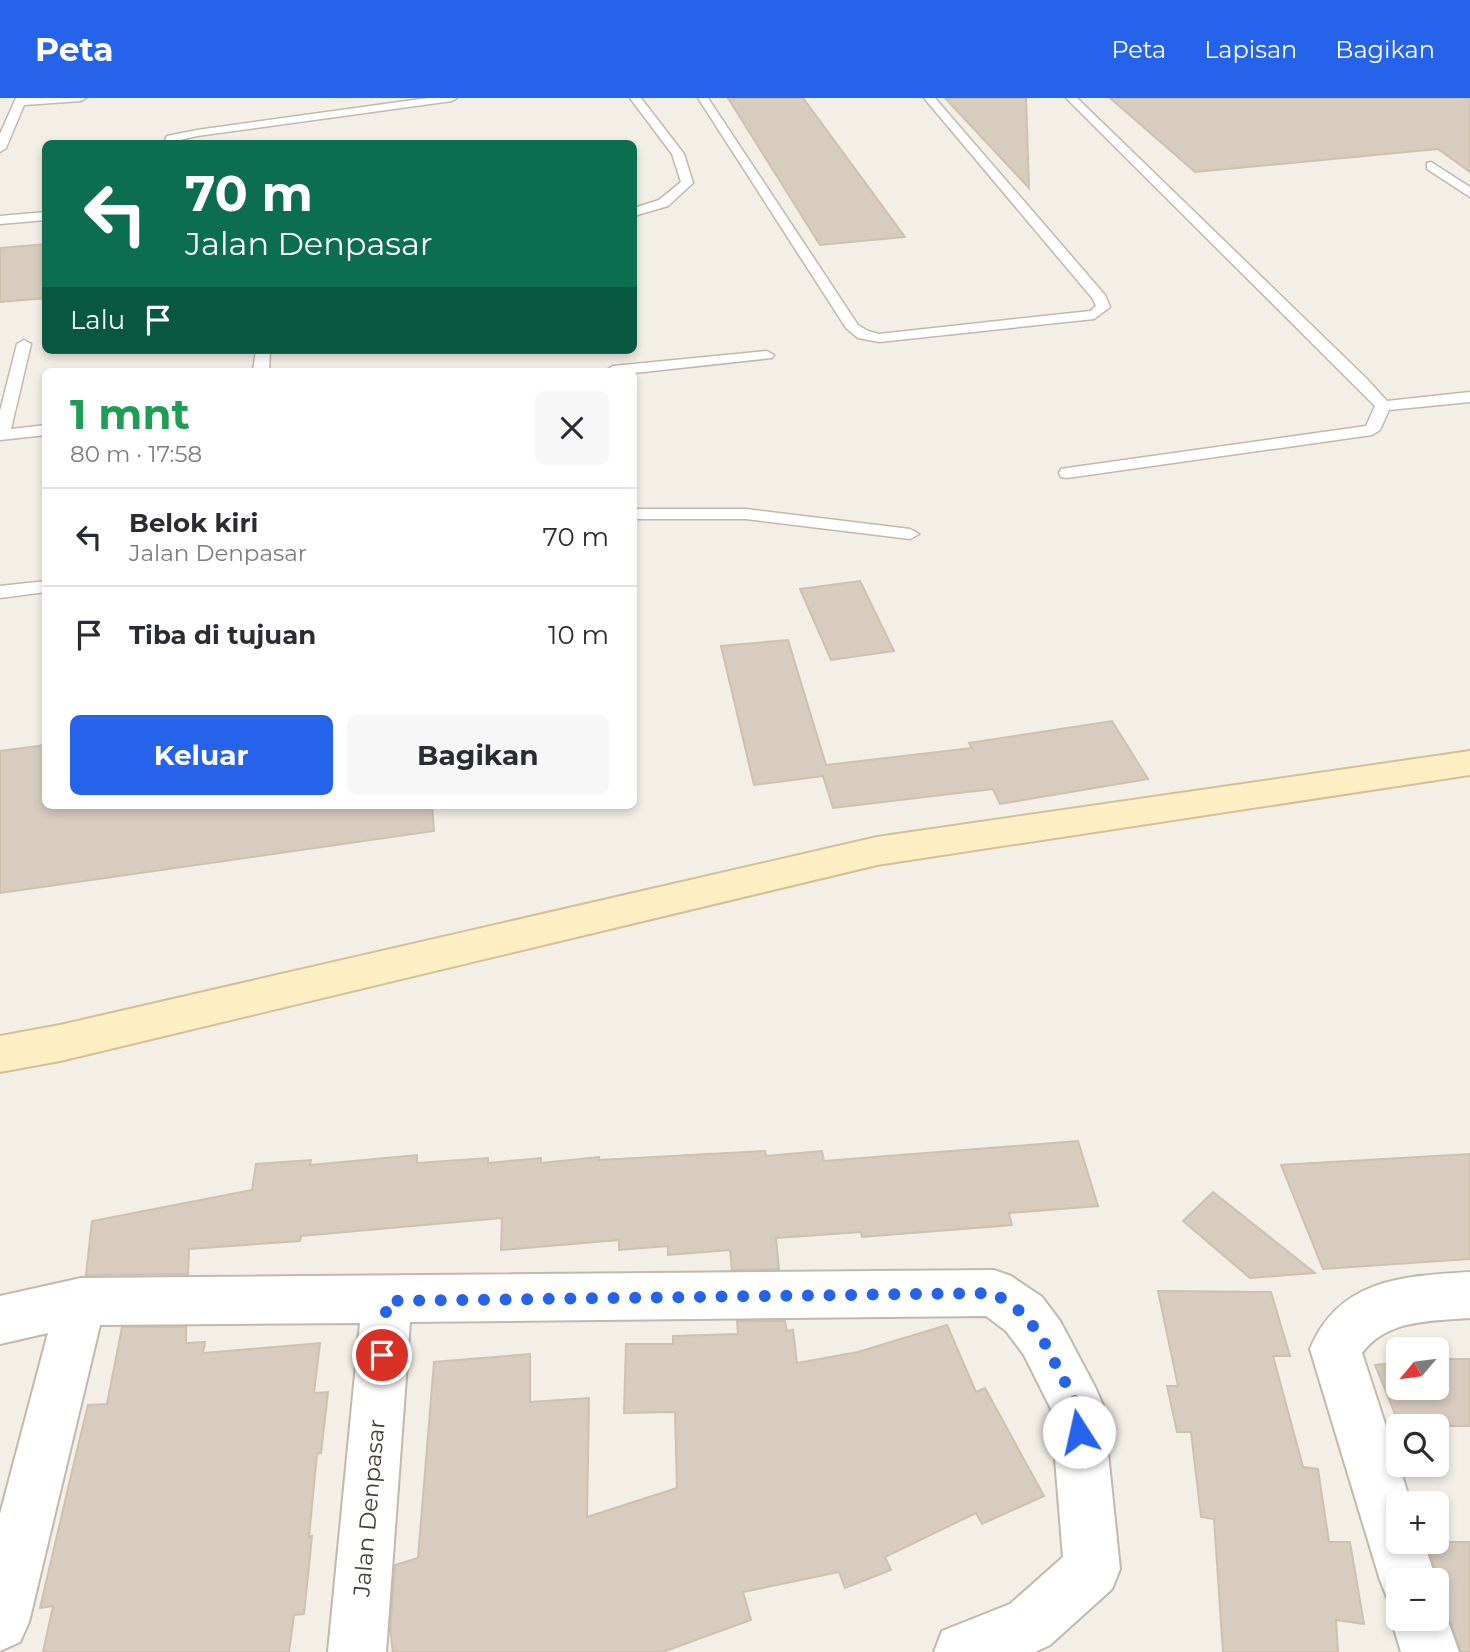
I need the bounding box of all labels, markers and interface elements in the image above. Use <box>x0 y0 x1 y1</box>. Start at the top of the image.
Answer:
text: Peta <box>35 29 114 69</box>
text: Peta <box>1111 35 1166 64</box>
text: Lapisan <box>1204 35 1297 64</box>
text: Bagikan <box>1335 35 1435 64</box>
text: 70 m <box>185 164 313 223</box>
icon: left <box>70 168 161 259</box>
text: Jalan Denpasar <box>185 224 433 263</box>
icon: arrive <box>139 301 177 339</box>
text: Lalu <box>70 304 125 336</box>
text: 1 mnt <box>70 388 190 440</box>
button: close <box>535 391 609 465</box>
text: 80 m · 17:58 <box>70 440 202 468</box>
text: Belok kiri <box>129 507 258 539</box>
icon: left <box>70 518 108 556</box>
text: 70 m <box>543 521 609 553</box>
text: Jalan Denpasar <box>129 539 307 567</box>
icon: arrive <box>70 616 108 654</box>
text: Tiba di tujuan <box>129 619 316 651</box>
text: 10 m <box>548 619 609 651</box>
button: Keluar <box>70 715 333 795</box>
button: Bagikan <box>347 715 609 795</box>
pin <box>352 1325 412 1385</box>
icon: arrive <box>363 1336 401 1374</box>
north arrow <box>1386 1337 1449 1400</box>
map controls <box>1386 1337 1449 1631</box>
position arrow <box>1042 1395 1116 1469</box>
button: search <box>1386 1414 1449 1477</box>
street label: Jalan Denpasar <box>347 1418 391 1599</box>
button: + <box>1386 1491 1449 1554</box>
button: − <box>1386 1568 1449 1631</box>

